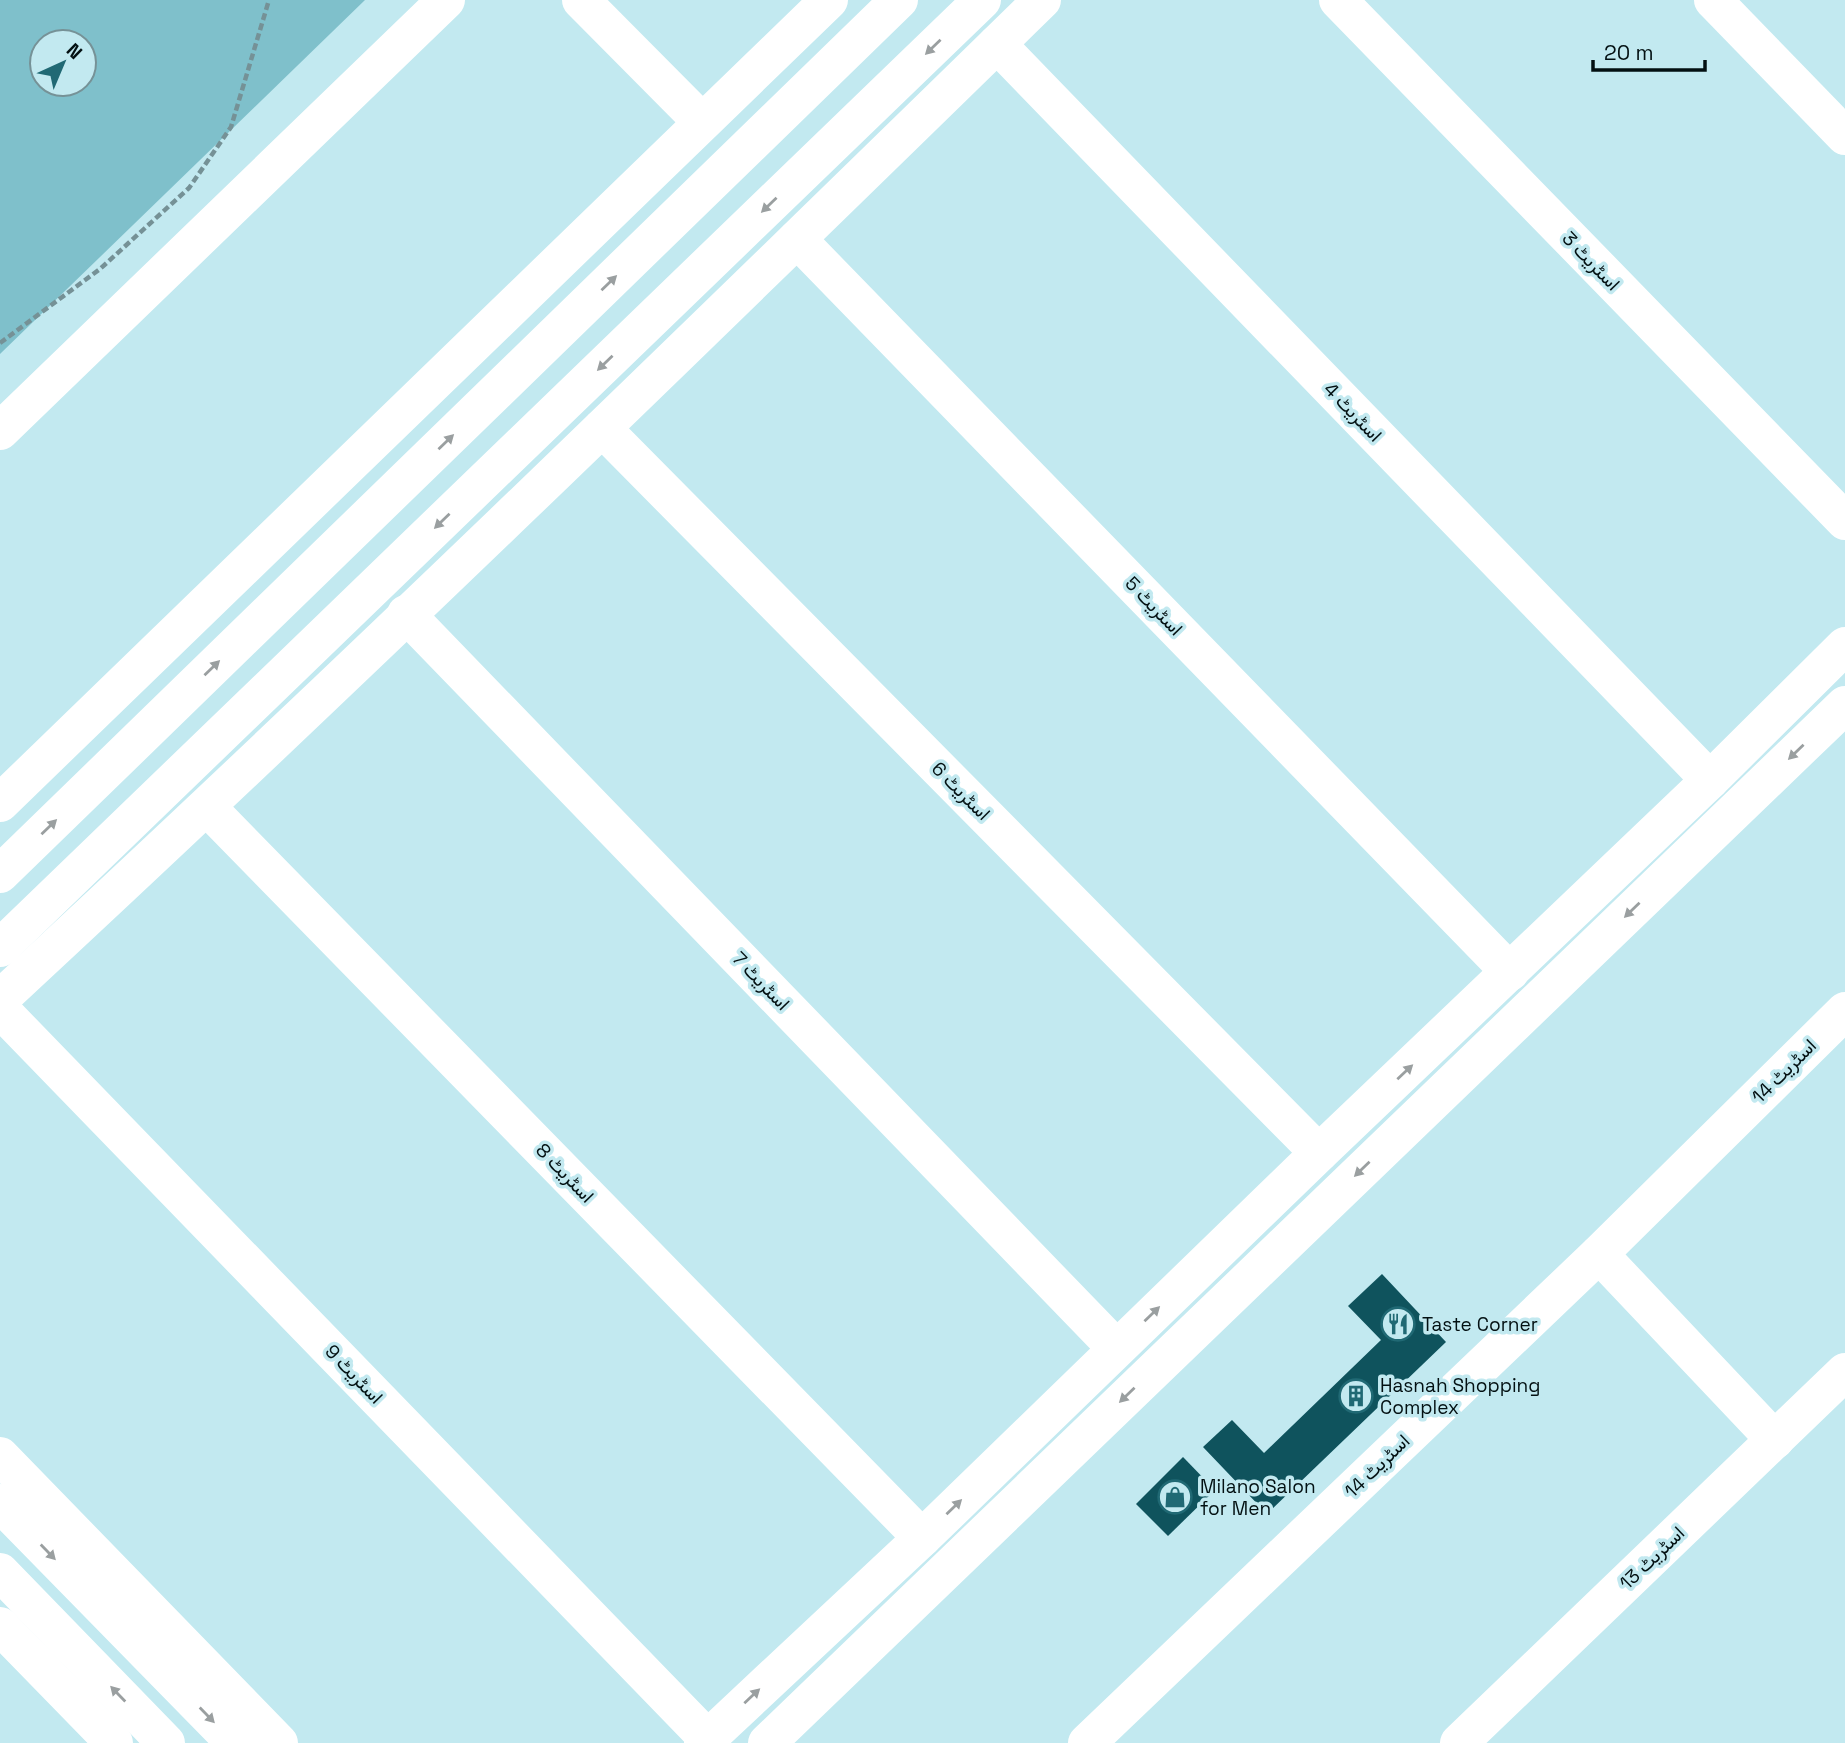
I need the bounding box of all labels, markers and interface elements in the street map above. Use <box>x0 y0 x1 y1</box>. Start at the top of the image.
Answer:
north arrow <box>28 28 98 98</box>
scale bar <box>1593 28 1705 72</box>
text: N <box>61 38 88 65</box>
one-way arrow <box>925 39 942 55</box>
text: 20 m <box>1604 39 1654 66</box>
one-way arrow <box>761 197 778 213</box>
street label: اسٹریٹ 3 <box>1557 226 1625 296</box>
one-way arrow <box>601 275 618 292</box>
one-way arrow <box>597 355 614 372</box>
street label: اسٹریٹ 4 <box>1318 377 1388 447</box>
one-way arrow <box>437 434 454 450</box>
one-way arrow <box>434 513 451 529</box>
street label: اسٹریٹ 5 <box>1120 571 1188 641</box>
one-way arrow <box>204 660 221 677</box>
one-way arrow <box>1788 743 1805 759</box>
street label: اسٹریٹ 6 <box>926 756 996 826</box>
one-way arrow <box>40 819 57 835</box>
one-way arrow <box>1624 901 1641 917</box>
street label: اسٹریٹ 7 <box>727 946 795 1016</box>
street label: اسٹریٹ 14 <box>1746 1033 1822 1109</box>
one-way arrow <box>1396 1064 1414 1080</box>
street label: اسٹریٹ 8 <box>530 1138 600 1208</box>
one-way arrow <box>1354 1160 1370 1177</box>
one-way arrow <box>1143 1305 1160 1322</box>
restaurant icon: Taste Corner <box>1379 1305 1417 1343</box>
place label: Taste Corner <box>1422 1312 1538 1337</box>
street label: اسٹریٹ 9 <box>320 1339 388 1409</box>
place label: Hasnah Shopping Complex <box>1380 1373 1540 1420</box>
building icon: Hasnah Shopping Complex <box>1337 1377 1375 1415</box>
one-way arrow <box>1120 1386 1136 1403</box>
street label: اسٹریٹ 14 <box>1339 1429 1415 1503</box>
place label: Milano Salon for Men <box>1200 1474 1316 1521</box>
shop icon: Milano Salon for Men <box>1156 1478 1194 1516</box>
one-way arrow <box>946 1499 962 1515</box>
street label: اسٹریٹ 13 <box>1614 1521 1690 1595</box>
one-way arrow <box>39 1543 55 1560</box>
one-way arrow <box>111 1686 127 1703</box>
one-way arrow <box>743 1689 760 1705</box>
one-way arrow <box>198 1706 215 1723</box>

